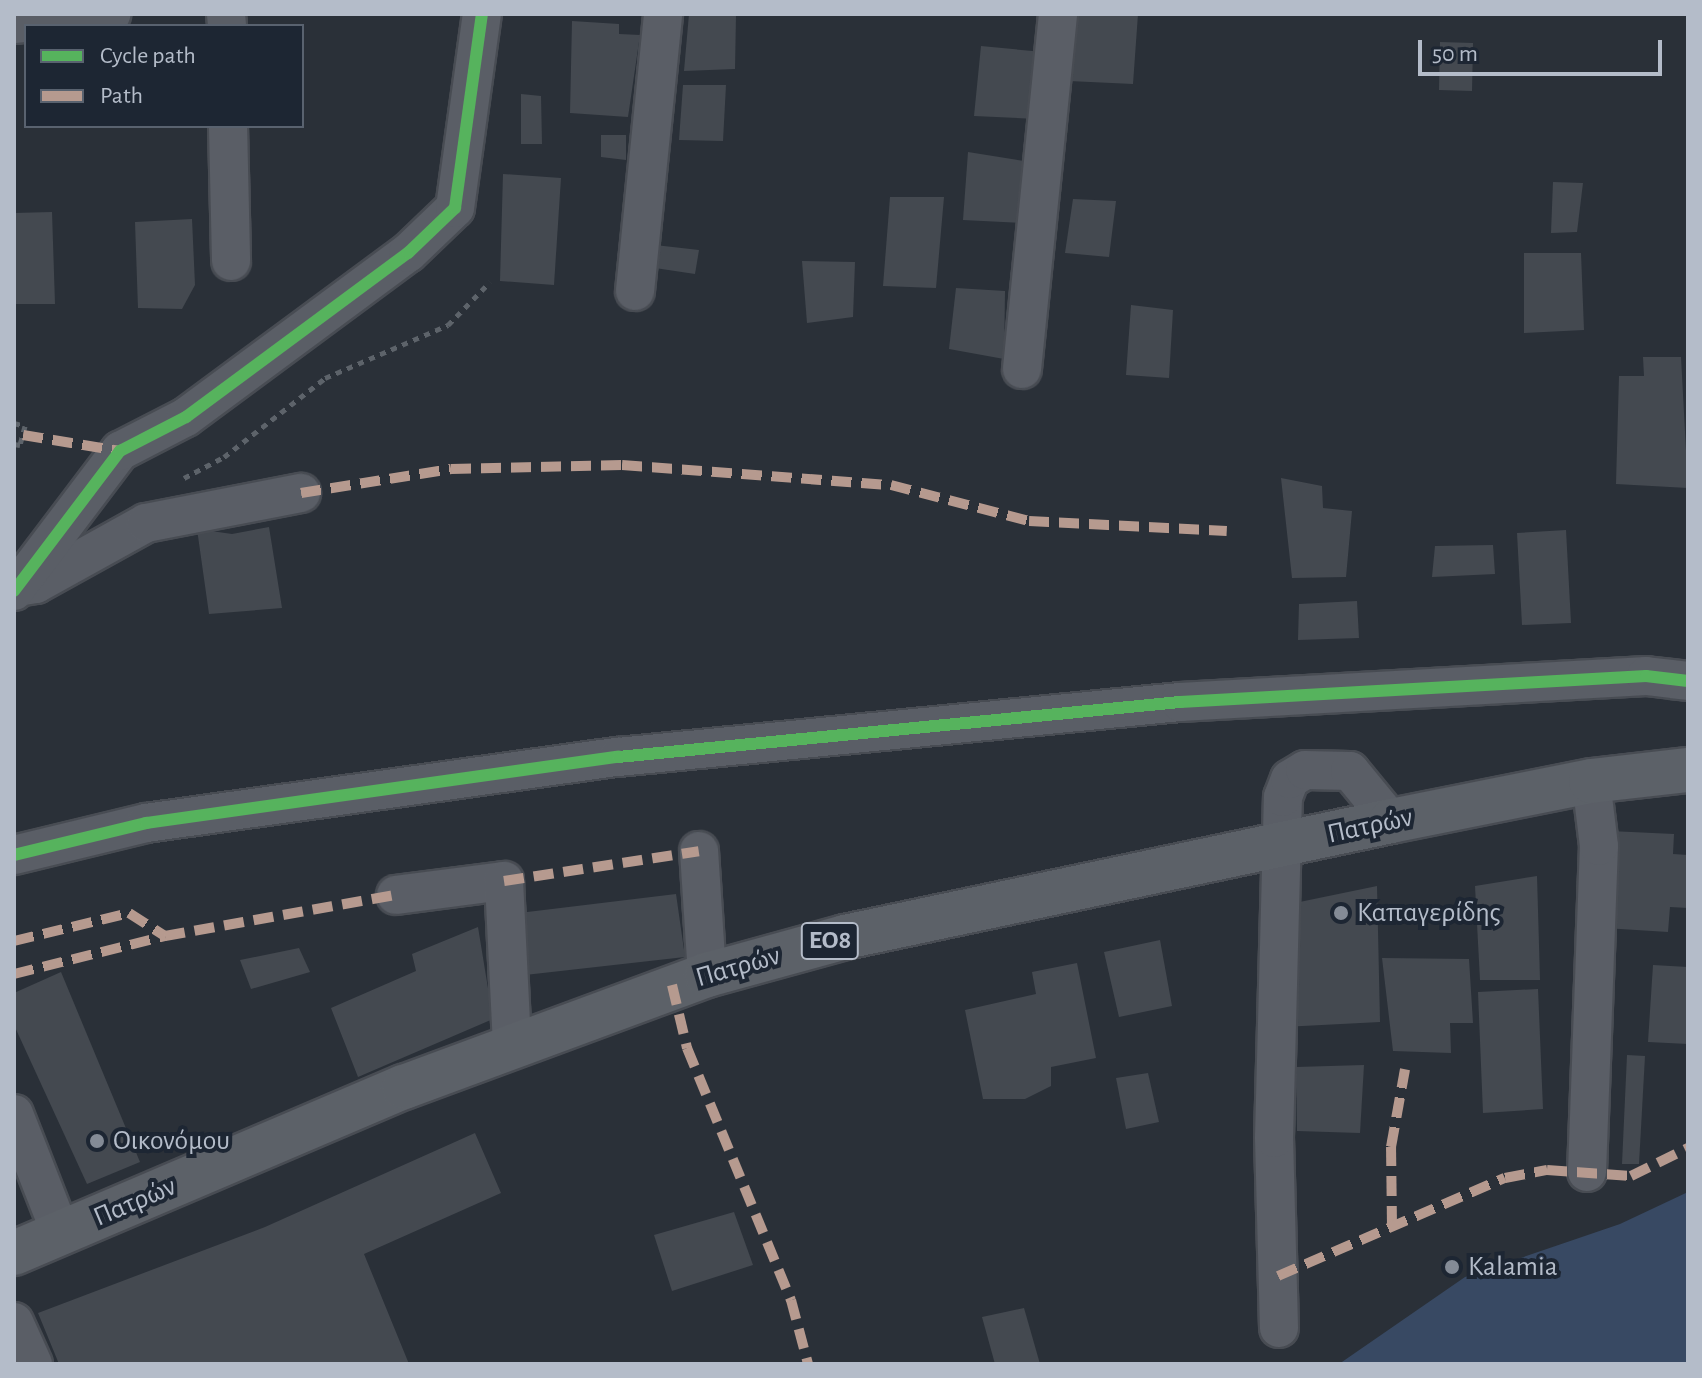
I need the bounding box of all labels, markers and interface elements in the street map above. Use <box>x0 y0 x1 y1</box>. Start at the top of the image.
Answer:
legend <box>24 24 304 128</box>
scale bar <box>1422 24 1666 74</box>
text: 50 m <box>1432 42 1478 66</box>
text: Cycle path <box>100 44 196 68</box>
text: Path <box>100 84 143 108</box>
street label: Πατρών <box>1324 801 1416 851</box>
place label: Καπαγερίδης <box>1357 896 1501 930</box>
marker: Καπαγερίδης <box>1332 904 1350 922</box>
road number: ΕΟ8 <box>800 919 860 963</box>
street label: Πατρών <box>692 939 784 995</box>
place label: Οικονόμου <box>113 1124 230 1158</box>
marker: Οικονόμου <box>88 1132 106 1150</box>
street label: Πατρών <box>89 1170 181 1234</box>
place label: Kalamia <box>1468 1250 1558 1284</box>
marker: Kalamia <box>1443 1258 1461 1276</box>

